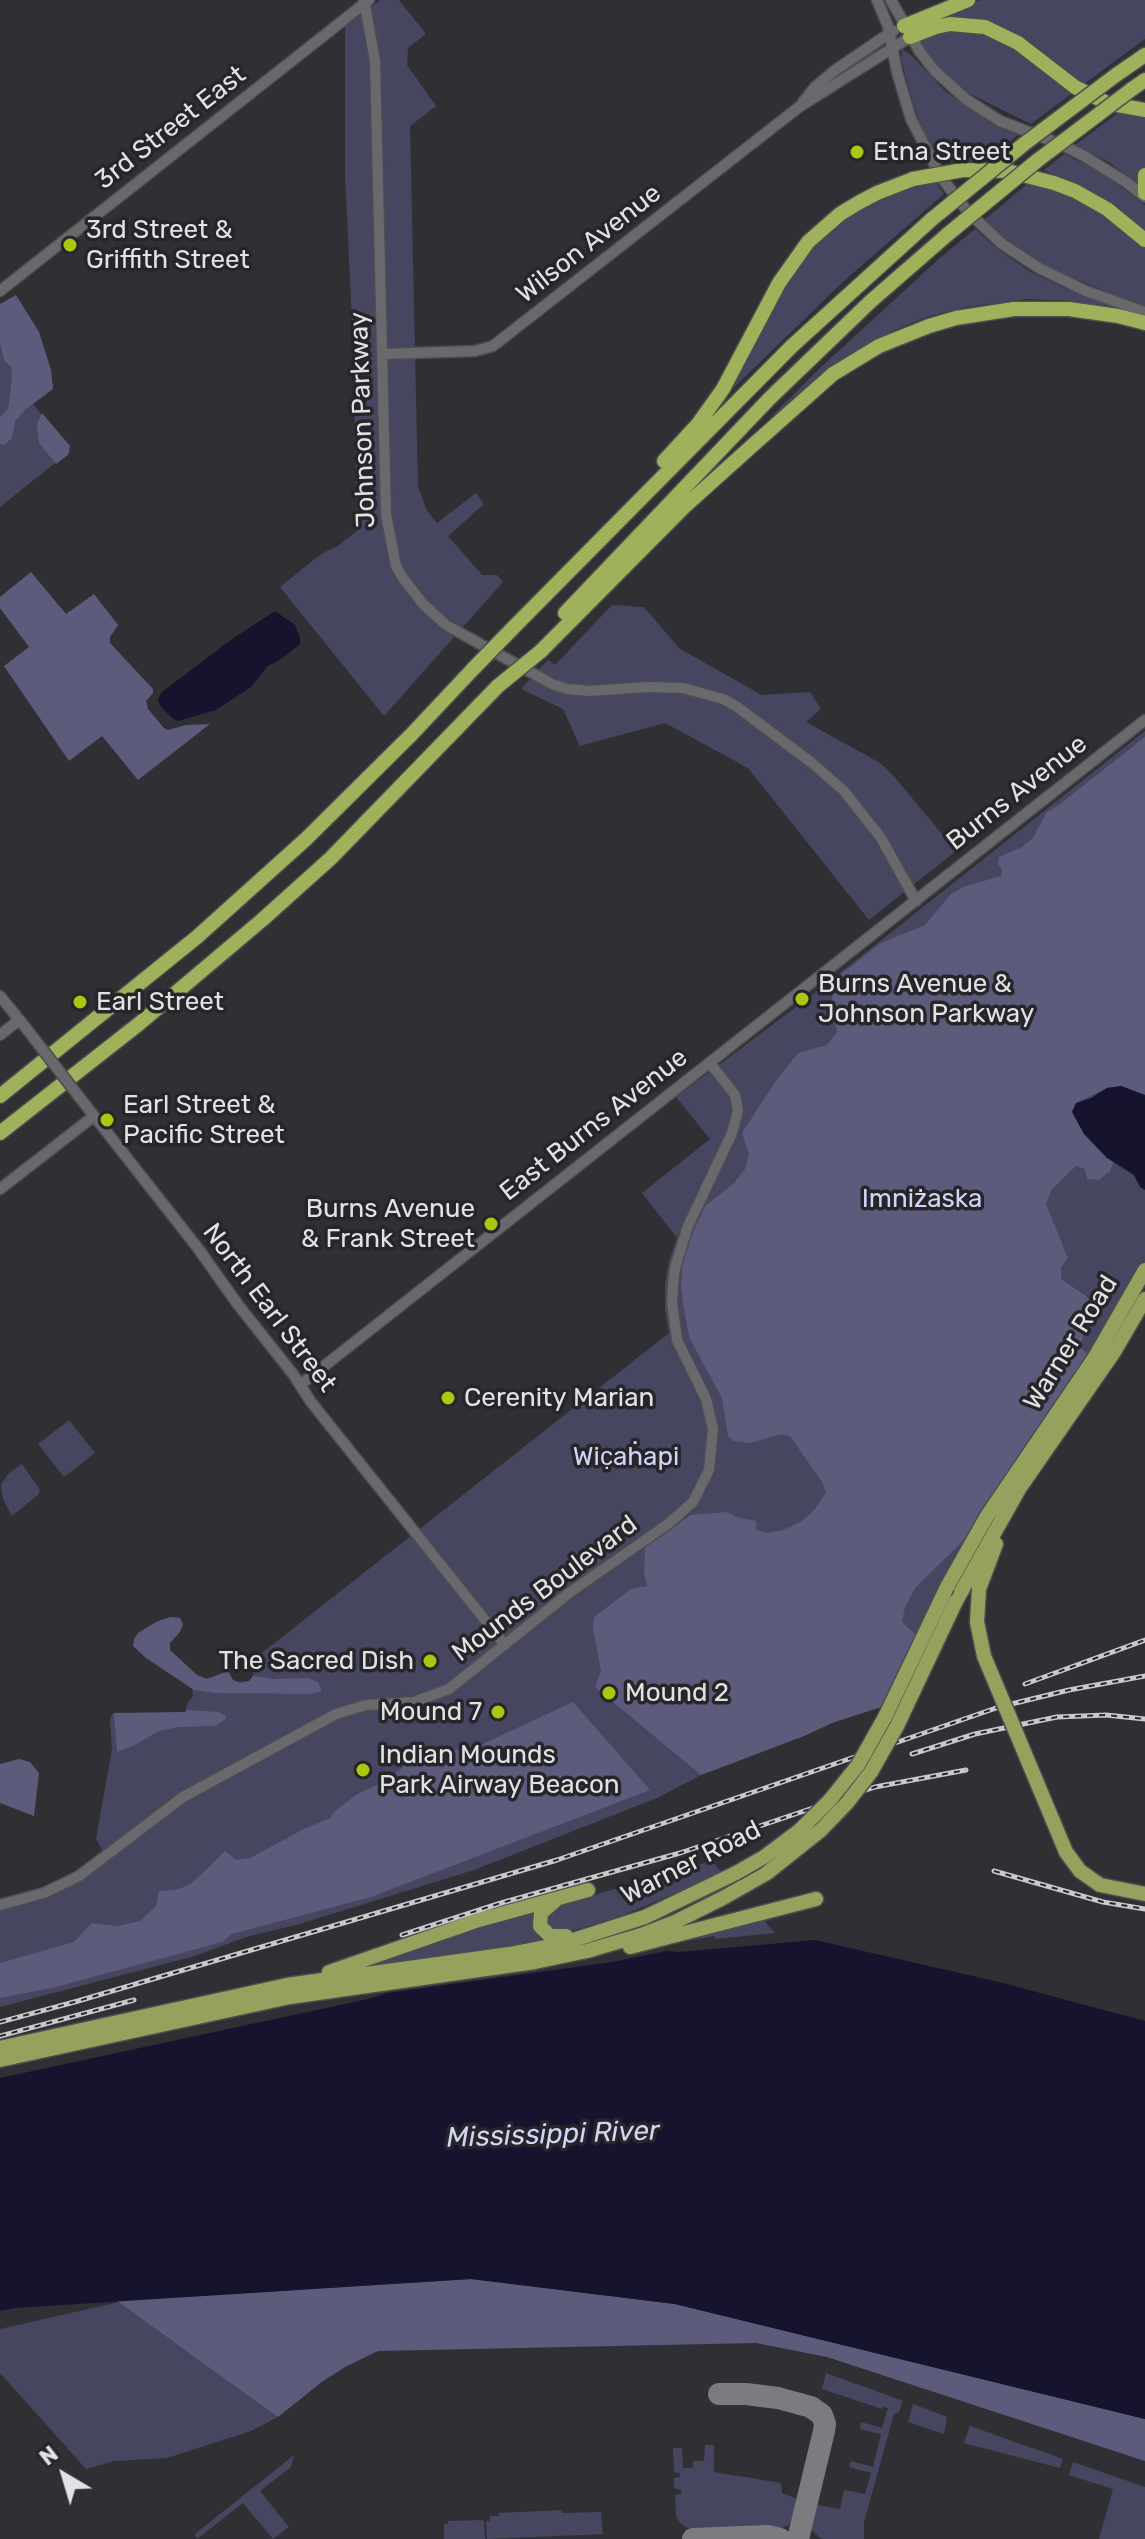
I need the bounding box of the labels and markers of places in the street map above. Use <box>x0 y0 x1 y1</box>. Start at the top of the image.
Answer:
place label: Etna Street <box>873 136 1010 168</box>
marker: Etna Street <box>848 143 866 161</box>
place label: 3rd Street & Griffith Street <box>86 214 250 276</box>
marker: 3rd Street & Griffith Street <box>61 236 79 254</box>
place label: Burns Avenue & Johnson Parkway <box>818 968 1034 1030</box>
place label: Earl Street <box>96 986 224 1018</box>
marker: Burns Avenue & Johnson Parkway <box>793 990 811 1008</box>
marker: Earl Street <box>71 993 89 1011</box>
place label: Earl Street & Pacific Street <box>123 1089 285 1150</box>
marker: Earl Street & Pacific Street <box>98 1111 116 1129</box>
place label: Burns Avenue & Frank Street <box>301 1193 475 1254</box>
marker: Burns Avenue & Frank Street <box>482 1215 500 1233</box>
place label: Cerenity Marian <box>464 1382 654 1414</box>
marker: Cerenity Marian <box>439 1389 457 1407</box>
place label: The Sacred Dish <box>219 1645 414 1677</box>
marker: The Sacred Dish <box>421 1652 439 1670</box>
place label: Mound 2 <box>625 1677 729 1709</box>
marker: Mound 2 <box>600 1684 618 1702</box>
place label: Mound 7 <box>380 1696 482 1728</box>
marker: Mound 7 <box>489 1703 507 1721</box>
place label: Indian Mounds Park Airway Beacon <box>379 1739 620 1800</box>
marker: Indian Mounds Park Airway Beacon <box>354 1761 372 1779</box>

